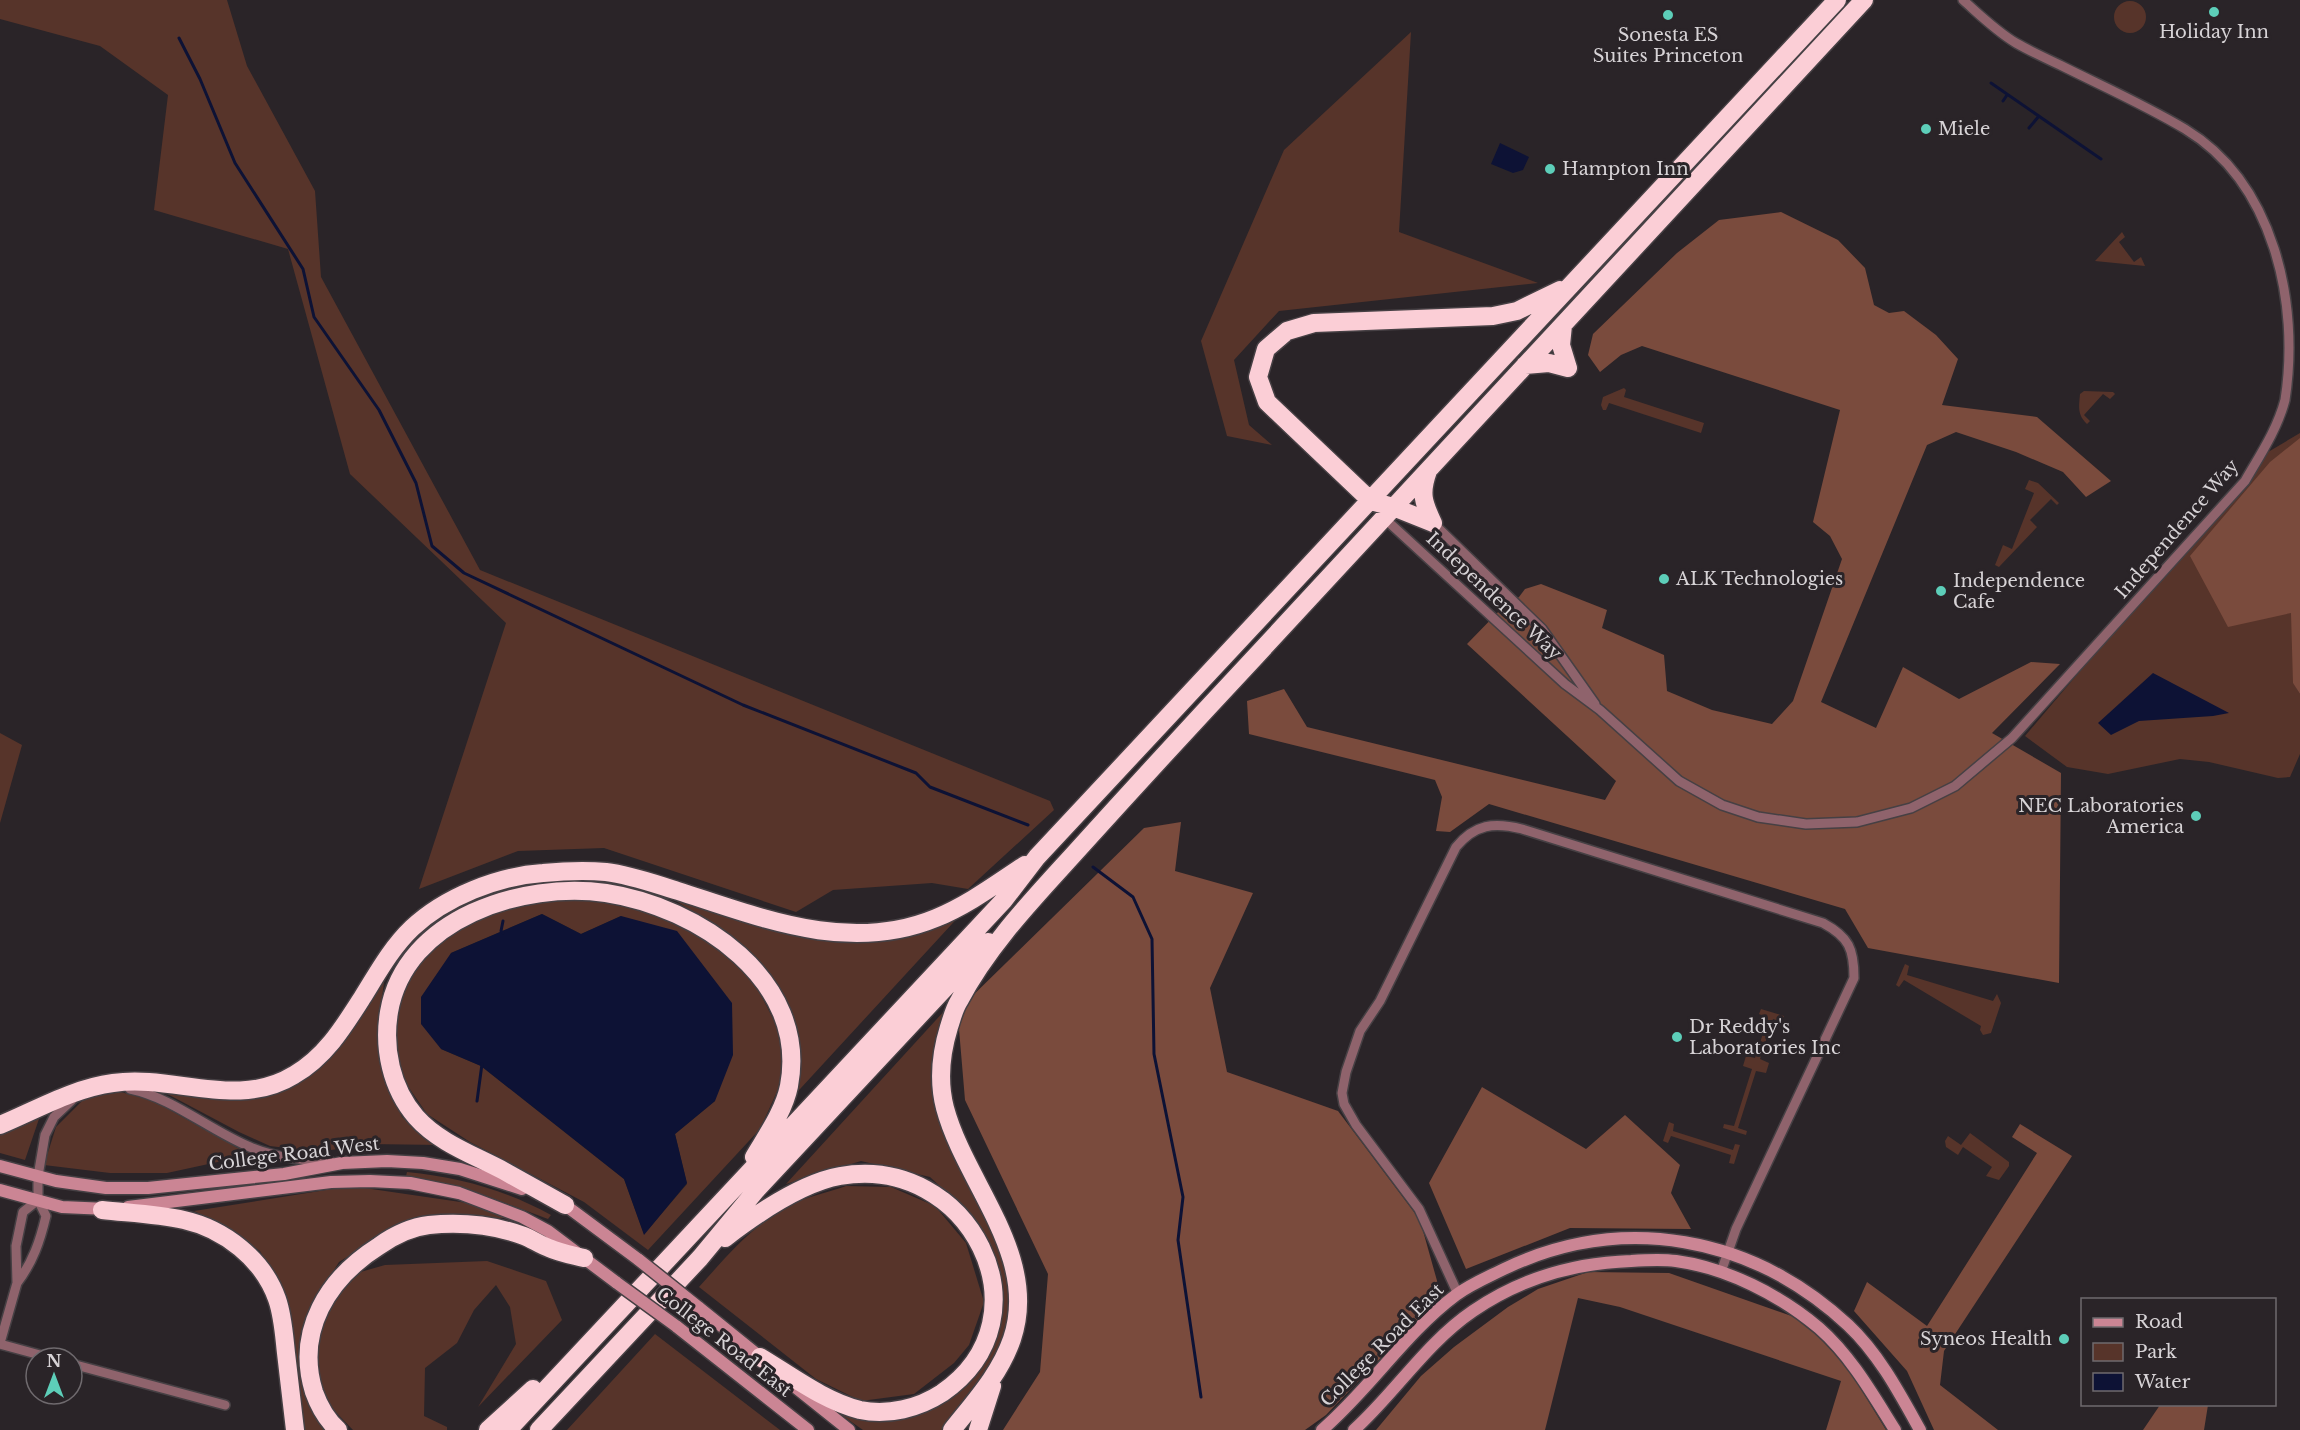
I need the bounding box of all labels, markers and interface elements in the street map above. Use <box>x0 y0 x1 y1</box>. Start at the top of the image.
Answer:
marker: Holiday Inn <box>2207 5 2221 19</box>
marker: Sonesta ES Suites Princeton <box>1661 8 1675 22</box>
place label: Holiday Inn <box>2159 21 2269 43</box>
place label: Sonesta ES Suites Princeton <box>1593 24 1743 67</box>
place label: Miele <box>1938 118 1990 140</box>
marker: Miele <box>1919 122 1933 136</box>
place label: Hampton Inn <box>1562 158 1689 180</box>
marker: Hampton Inn <box>1543 162 1557 176</box>
street label: Independence Way <box>2111 455 2244 603</box>
street label: Independence Way <box>1422 528 1567 665</box>
place label: ALK Technologies <box>1675 568 1843 590</box>
place label: Independence Cafe <box>1953 570 2085 613</box>
marker: ALK Technologies <box>1657 572 1671 586</box>
marker: Independence Cafe <box>1934 584 1948 598</box>
place label: NEC Laboratories America <box>2018 795 2184 838</box>
marker: NEC Laboratories America <box>2189 809 2203 823</box>
place label: Dr Reddy's Laboratories Inc <box>1689 1016 1841 1059</box>
marker: Dr Reddy's Laboratories Inc <box>1670 1030 1684 1044</box>
street label: College Road West <box>207 1133 381 1175</box>
street label: College Road East <box>1316 1279 1448 1411</box>
street label: College Road East <box>652 1282 796 1402</box>
legend <box>2081 1298 2276 1406</box>
text: Road <box>2135 1311 2183 1333</box>
place label: Syneos Health <box>1920 1328 2052 1350</box>
marker: Syneos Health <box>2057 1332 2071 1346</box>
text: Park <box>2135 1341 2177 1363</box>
north arrow <box>24 1346 84 1406</box>
text: N <box>46 1351 62 1371</box>
text: Water <box>2134 1371 2191 1393</box>

